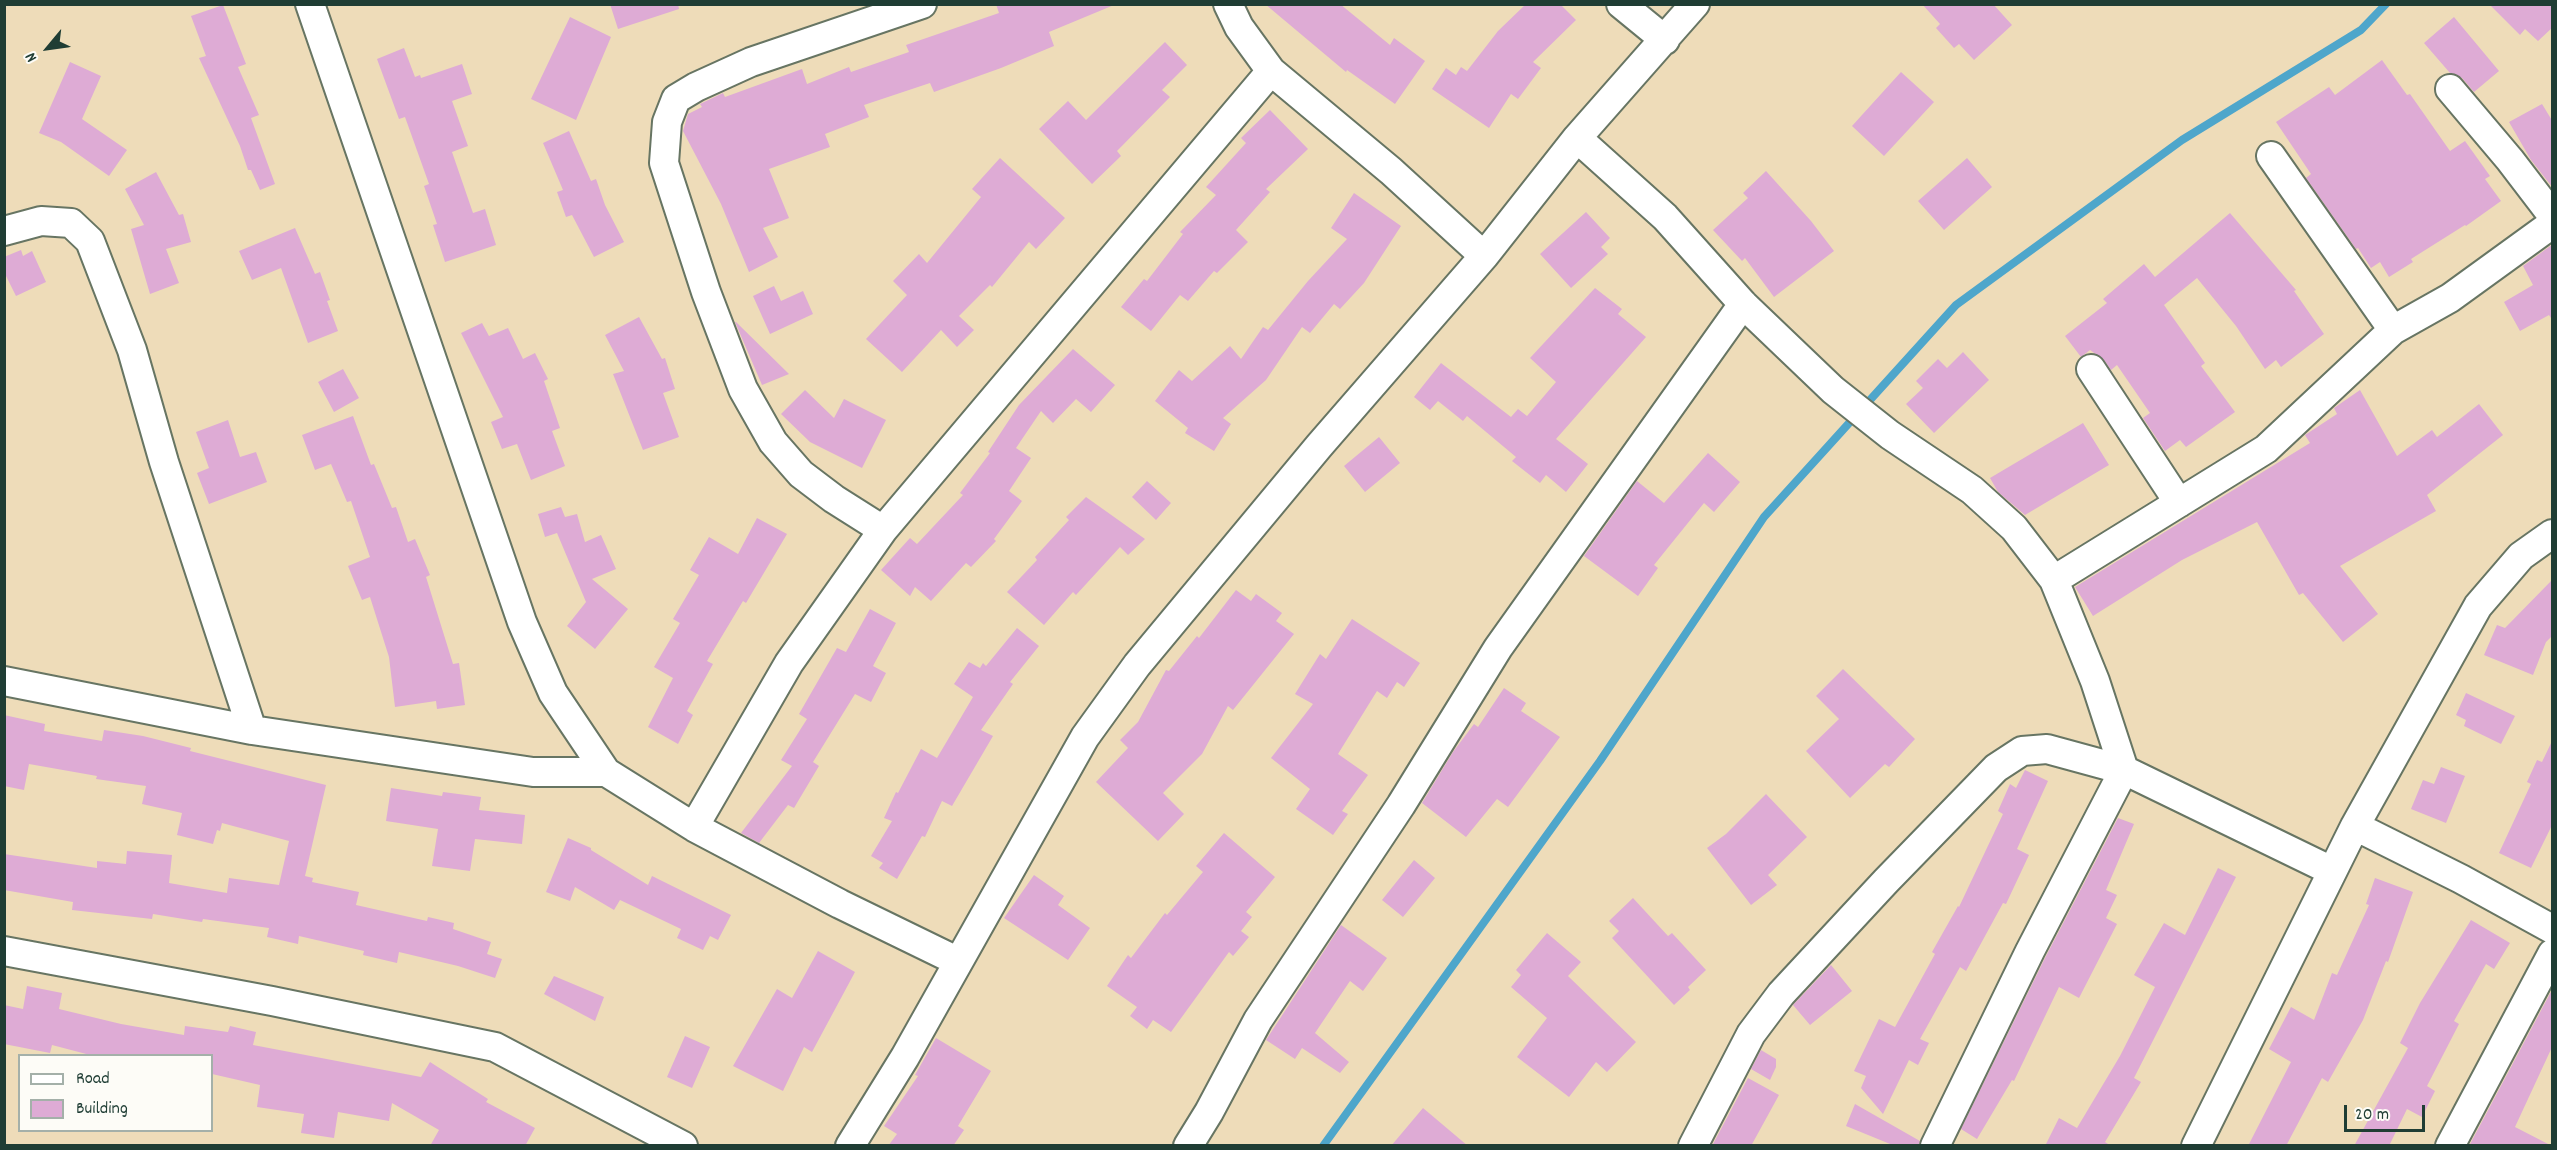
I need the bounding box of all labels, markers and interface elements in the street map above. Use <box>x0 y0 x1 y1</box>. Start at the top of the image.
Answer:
north arrow <box>18 18 78 78</box>
text: N <box>20 48 44 66</box>
legend <box>18 1054 213 1132</box>
text: Road <box>76 1067 110 1092</box>
scale bar <box>2347 1093 2428 1131</box>
text: Building <box>76 1097 128 1122</box>
text: 20 m <box>2355 1103 2389 1128</box>

